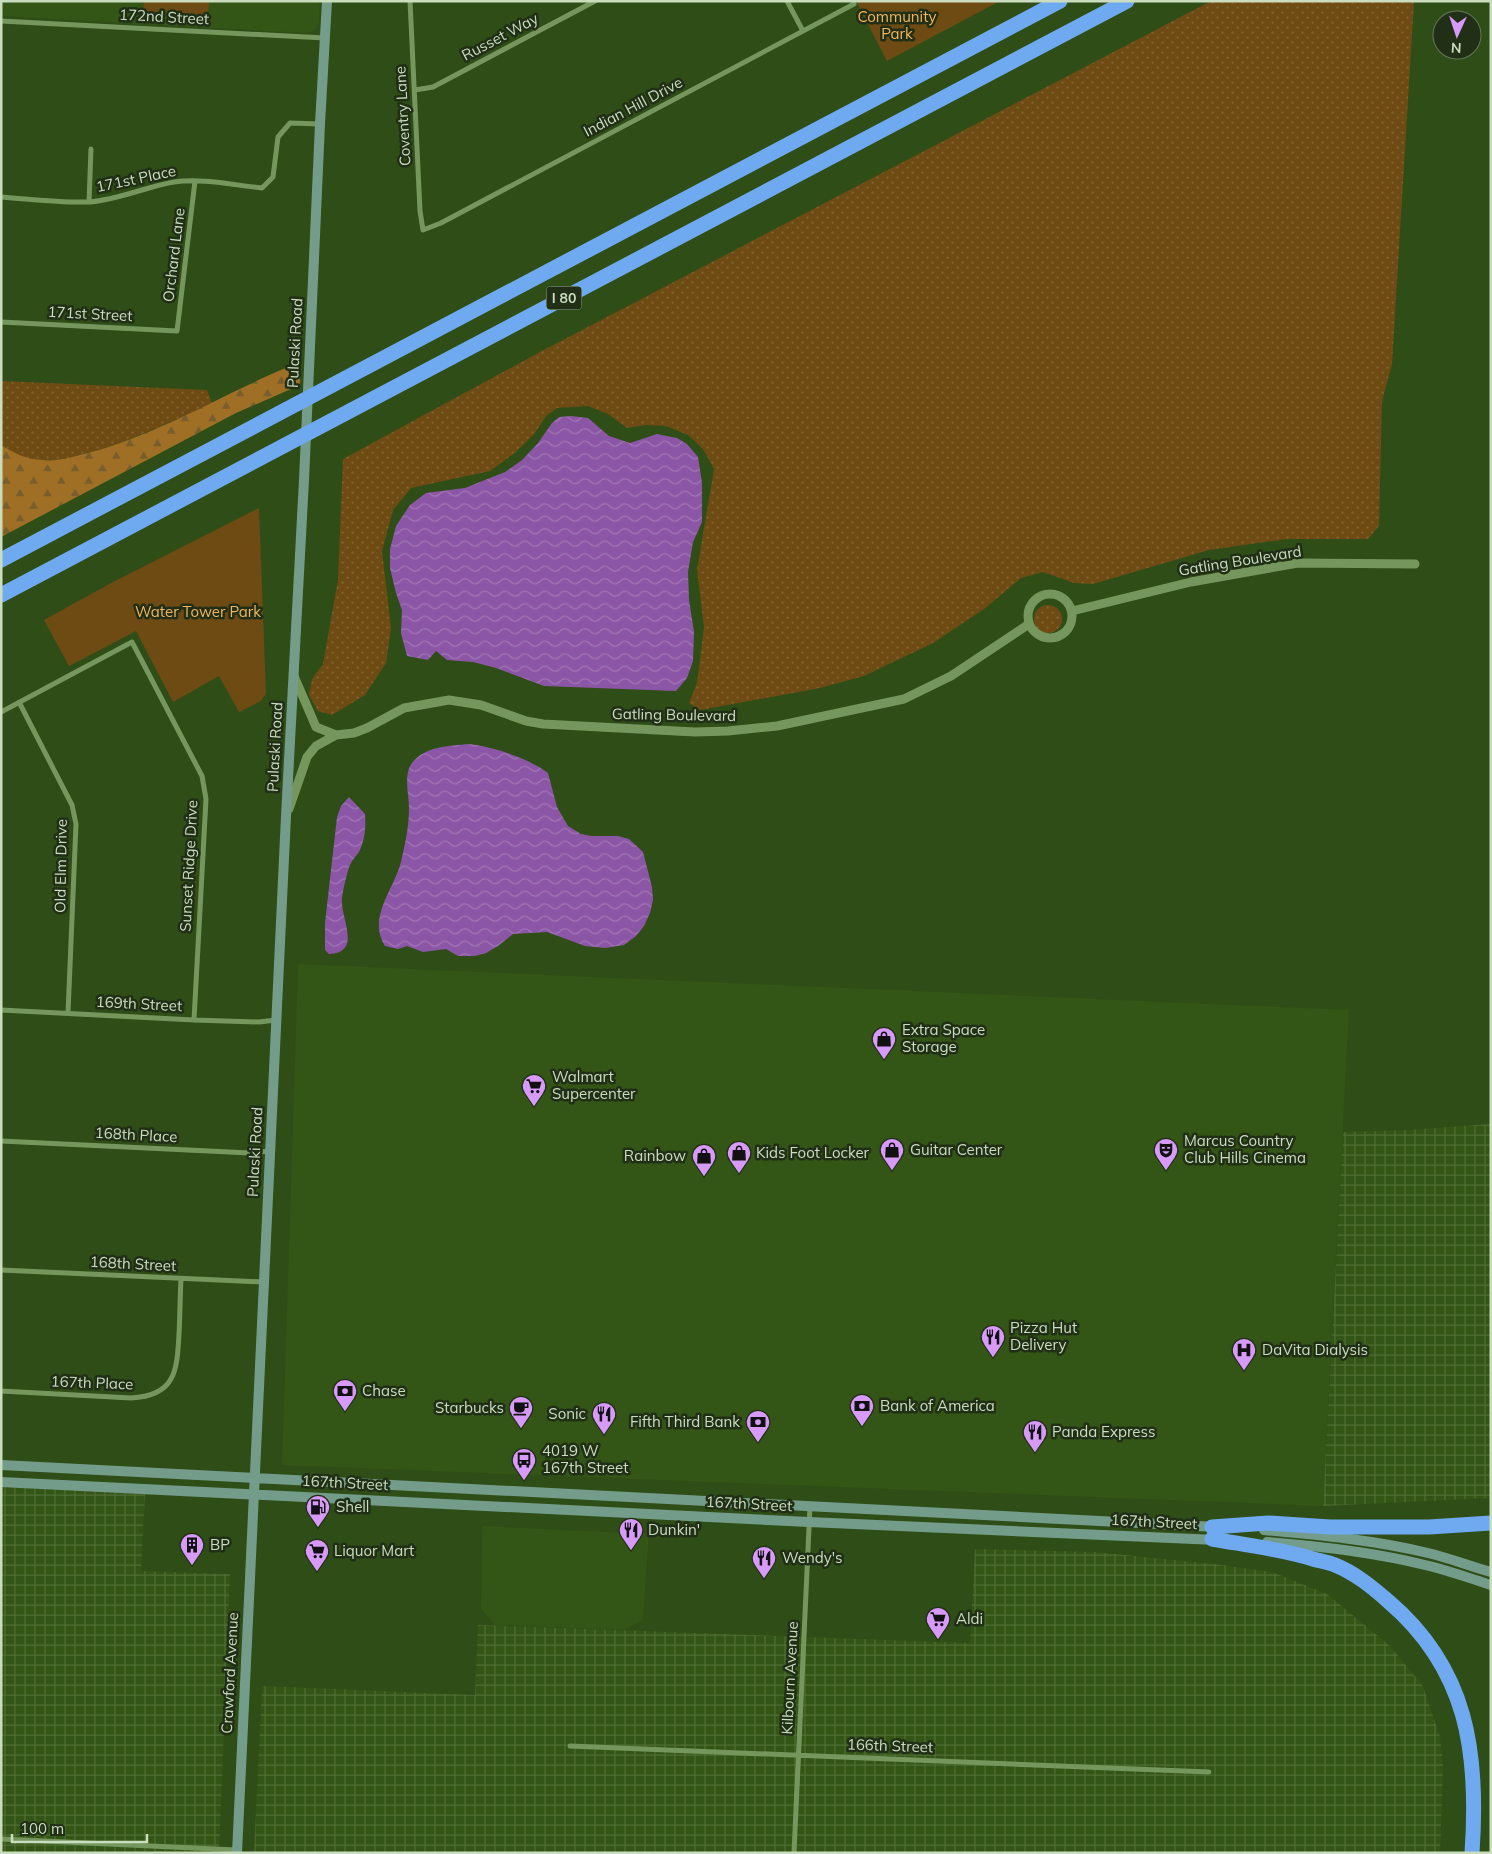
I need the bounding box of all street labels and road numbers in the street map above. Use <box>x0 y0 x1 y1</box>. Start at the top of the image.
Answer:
street label: 172nd Street <box>118 5 210 28</box>
street label: Russet Way <box>458 8 541 65</box>
street label: Coventry Lane <box>390 66 415 167</box>
street label: Indian Hill Drive <box>580 73 685 141</box>
street label: 171st Place <box>94 161 178 196</box>
street label: Orchard Lane <box>158 207 189 303</box>
road number: I 80 <box>546 286 582 310</box>
street label: Pulaski Road <box>283 297 306 389</box>
street label: 171st Street <box>47 302 133 325</box>
street label: Gatling Boulevard <box>1177 541 1303 580</box>
street label: Pulaski Road <box>263 701 286 793</box>
street label: Gatling Boulevard <box>612 704 736 725</box>
street label: Sunset Ridge Drive <box>176 800 201 932</box>
street label: Old Elm Drive <box>50 819 71 913</box>
street label: 169th Street <box>95 992 183 1015</box>
street label: Pulaski Road <box>243 1106 266 1198</box>
street label: 168th Place <box>94 1123 178 1146</box>
street label: 168th Street <box>89 1252 177 1275</box>
street label: 167th Place <box>50 1372 134 1393</box>
street label: 167th Street <box>301 1471 389 1494</box>
street label: 167th Street <box>705 1492 793 1515</box>
street label: 167th Street <box>1110 1510 1198 1533</box>
street label: Crawford Avenue <box>217 1612 242 1734</box>
street label: Kilbourn Avenue <box>777 1621 802 1735</box>
street label: 166th Street <box>846 1734 934 1757</box>

